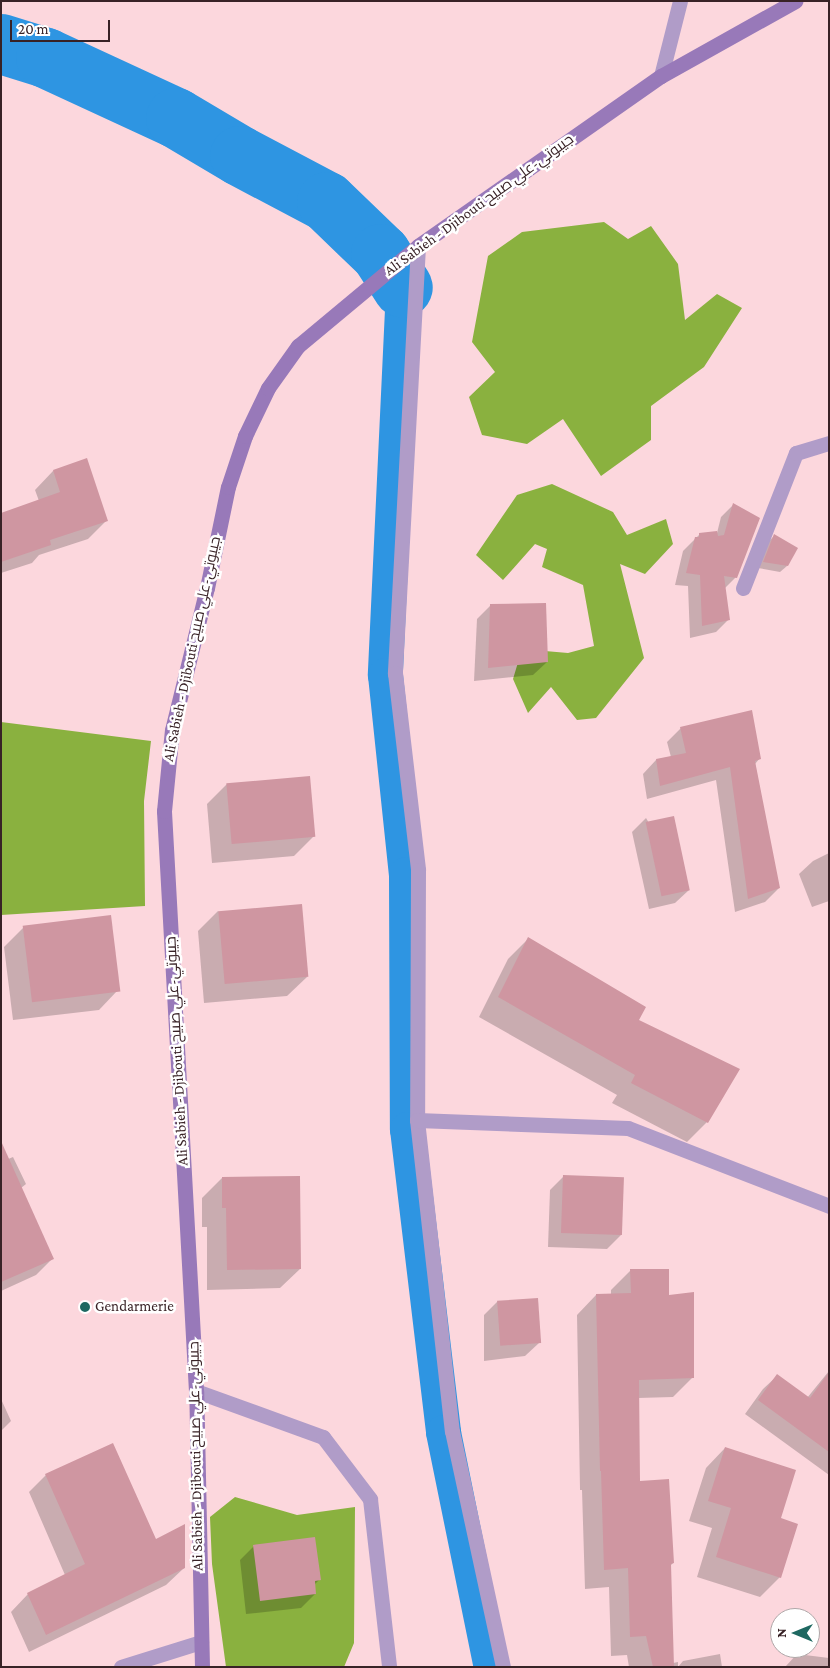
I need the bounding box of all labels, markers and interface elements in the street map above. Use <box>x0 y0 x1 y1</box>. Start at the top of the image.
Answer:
scale bar <box>12 10 112 42</box>
text: 20 m <box>18 21 49 37</box>
street label: Ali Sabieh - Djibouti جيبوتي-علي صبيح <box>381 130 577 280</box>
street label: Ali Sabieh - Djibouti جيبوتي-علي صبيح <box>159 535 225 763</box>
street label: Ali Sabieh - Djibouti جيبوتي-علي صبيح <box>162 936 192 1166</box>
place label: Gendarmerie <box>95 1298 174 1316</box>
marker: Gendarmerie <box>79 1301 91 1313</box>
street label: Ali Sabieh - Djibouti جيبوتي-علي صبيح <box>185 1341 207 1571</box>
north arrow <box>770 1608 820 1658</box>
text: N <box>773 1628 789 1638</box>

